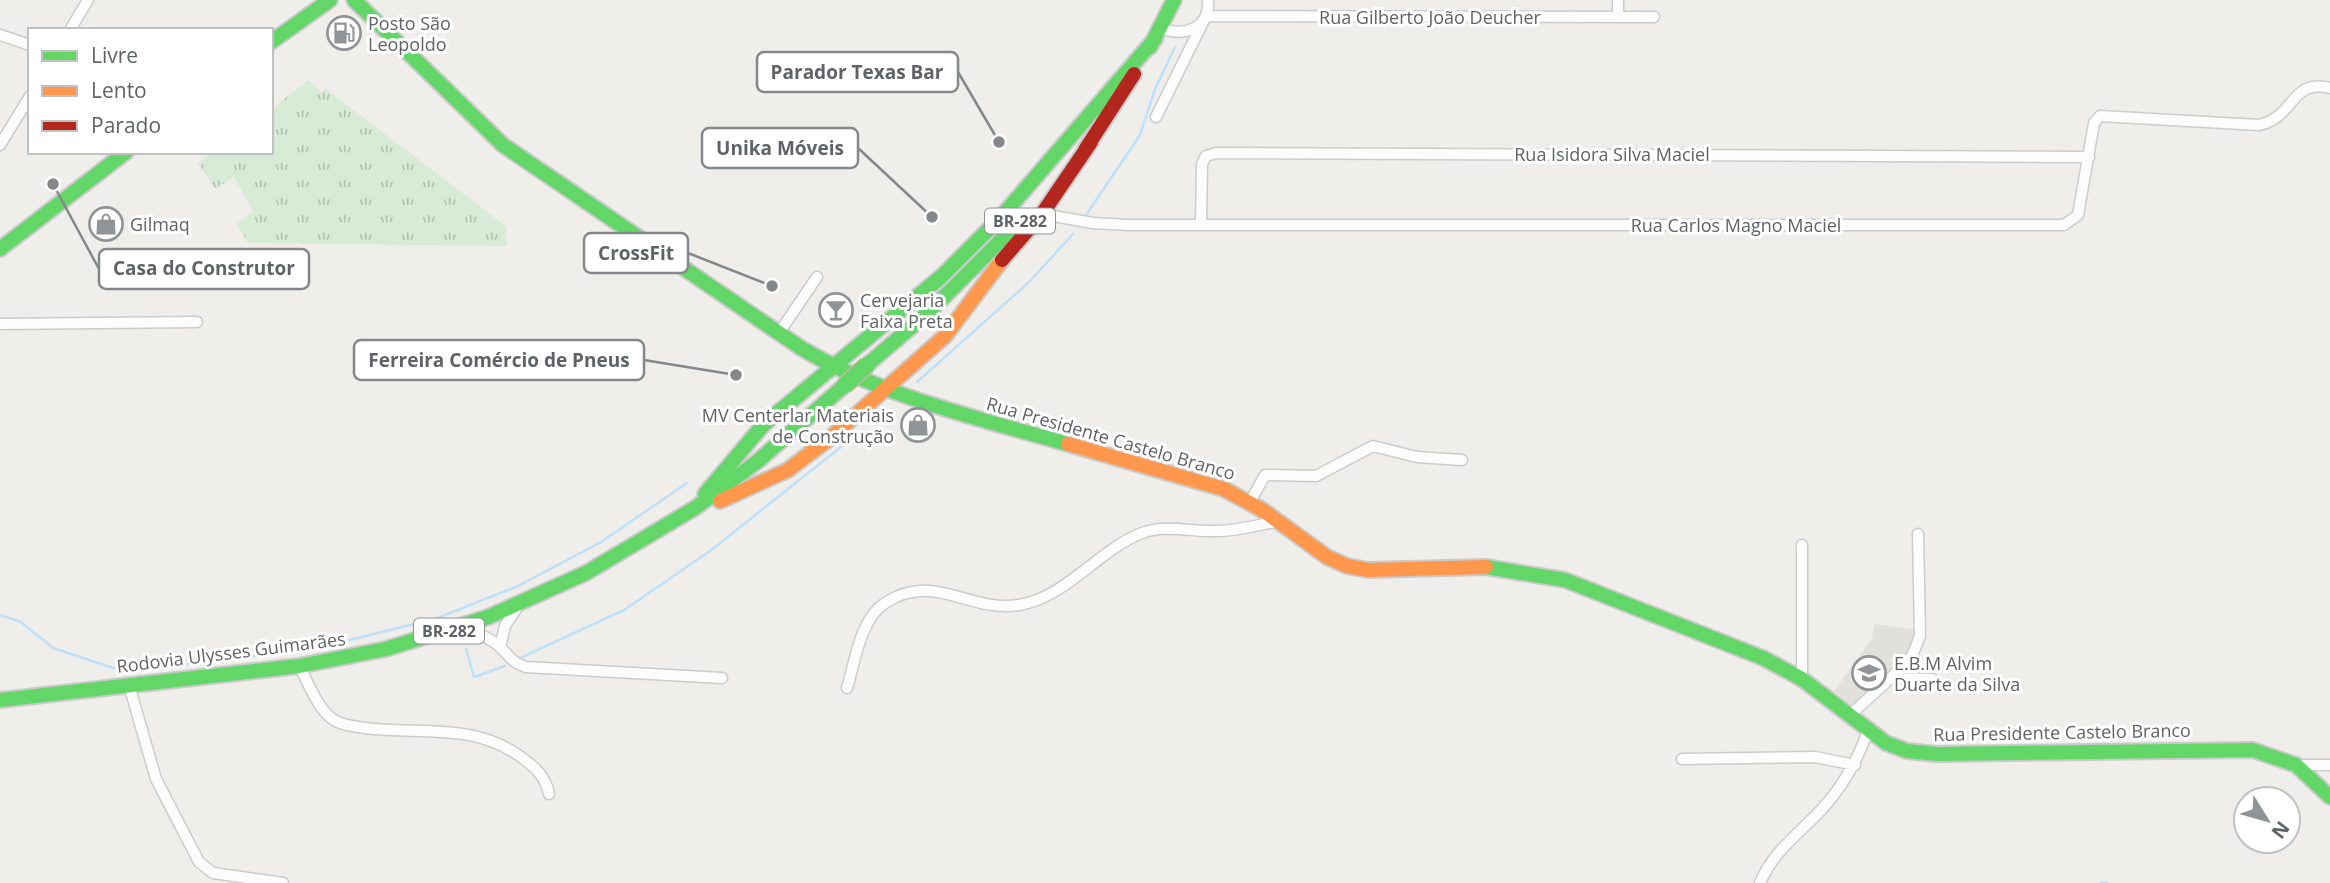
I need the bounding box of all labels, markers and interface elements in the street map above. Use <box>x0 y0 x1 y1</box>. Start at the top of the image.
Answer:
street label: Rua Gilberto João Deucher <box>1319 5 1542 29</box>
place label: Posto São Leopoldo <box>368 11 451 56</box>
fuel station icon: Posto São Leopoldo <box>325 14 363 52</box>
legend <box>28 28 273 154</box>
text: Livre <box>91 41 138 69</box>
callout: Parador Texas Bar <box>757 52 958 92</box>
text: Parador Texas Bar <box>771 59 944 85</box>
text: Lento <box>91 76 147 104</box>
text: Parado <box>91 111 161 139</box>
callout: Unika Móveis <box>702 128 858 168</box>
text: Unika Móveis <box>716 135 844 161</box>
street label: Rua Isidora Silva Maciel <box>1514 142 1710 166</box>
shop icon: Gilmaq <box>87 205 125 243</box>
road number: BR-282 <box>985 209 1055 234</box>
place label: Gilmaq <box>130 212 190 236</box>
street label: Rua Carlos Magno Maciel <box>1631 213 1841 237</box>
callout: CrossFit <box>584 233 688 273</box>
text: CrossFit <box>598 240 674 266</box>
callout: Casa do Construtor <box>99 249 309 289</box>
text: Casa do Construtor <box>113 255 295 281</box>
place label: Cervejaria Faixa Preta <box>860 288 953 333</box>
bar icon: Cervejaria Faixa Preta <box>817 291 855 329</box>
callout: Ferreira Comércio de Pneus <box>354 340 644 380</box>
text: Ferreira Comércio de Pneus <box>368 347 630 373</box>
street label: Rua Presidente Castelo Branco <box>984 391 1238 485</box>
place label: MV Centerlar Materiais de Construção <box>702 403 894 448</box>
shop icon: MV Centerlar Materiais de Construção <box>899 406 937 444</box>
road number: BR-282 <box>414 618 484 644</box>
street label: Rodovia Ulysses Guimarães <box>115 626 347 678</box>
place label: E.B.M Alvim Duarte da Silva <box>1894 651 2020 696</box>
school or university icon: E.B.M Alvim Duarte da Silva <box>1850 654 1888 692</box>
street label: Rua Presidente Castelo Branco <box>1933 718 2191 746</box>
north arrow <box>2232 785 2302 855</box>
text: N <box>2266 816 2296 844</box>

